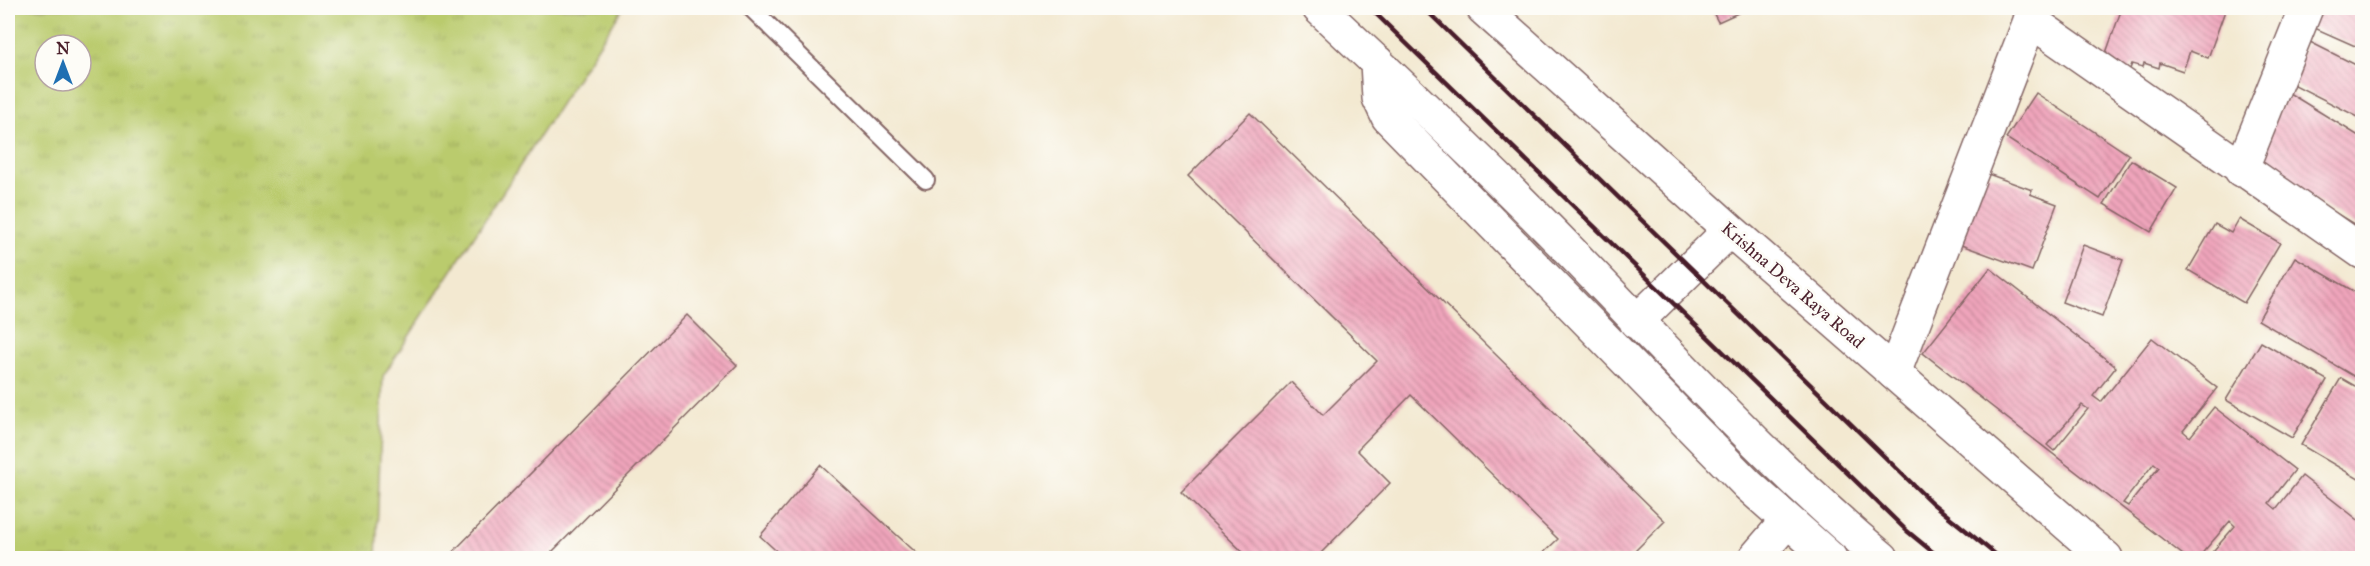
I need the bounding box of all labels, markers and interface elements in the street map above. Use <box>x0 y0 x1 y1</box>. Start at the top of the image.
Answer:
north arrow <box>33 33 93 93</box>
text: N <box>56 39 70 58</box>
street label: Krishna Deva Raya Road <box>1717 217 1869 353</box>

